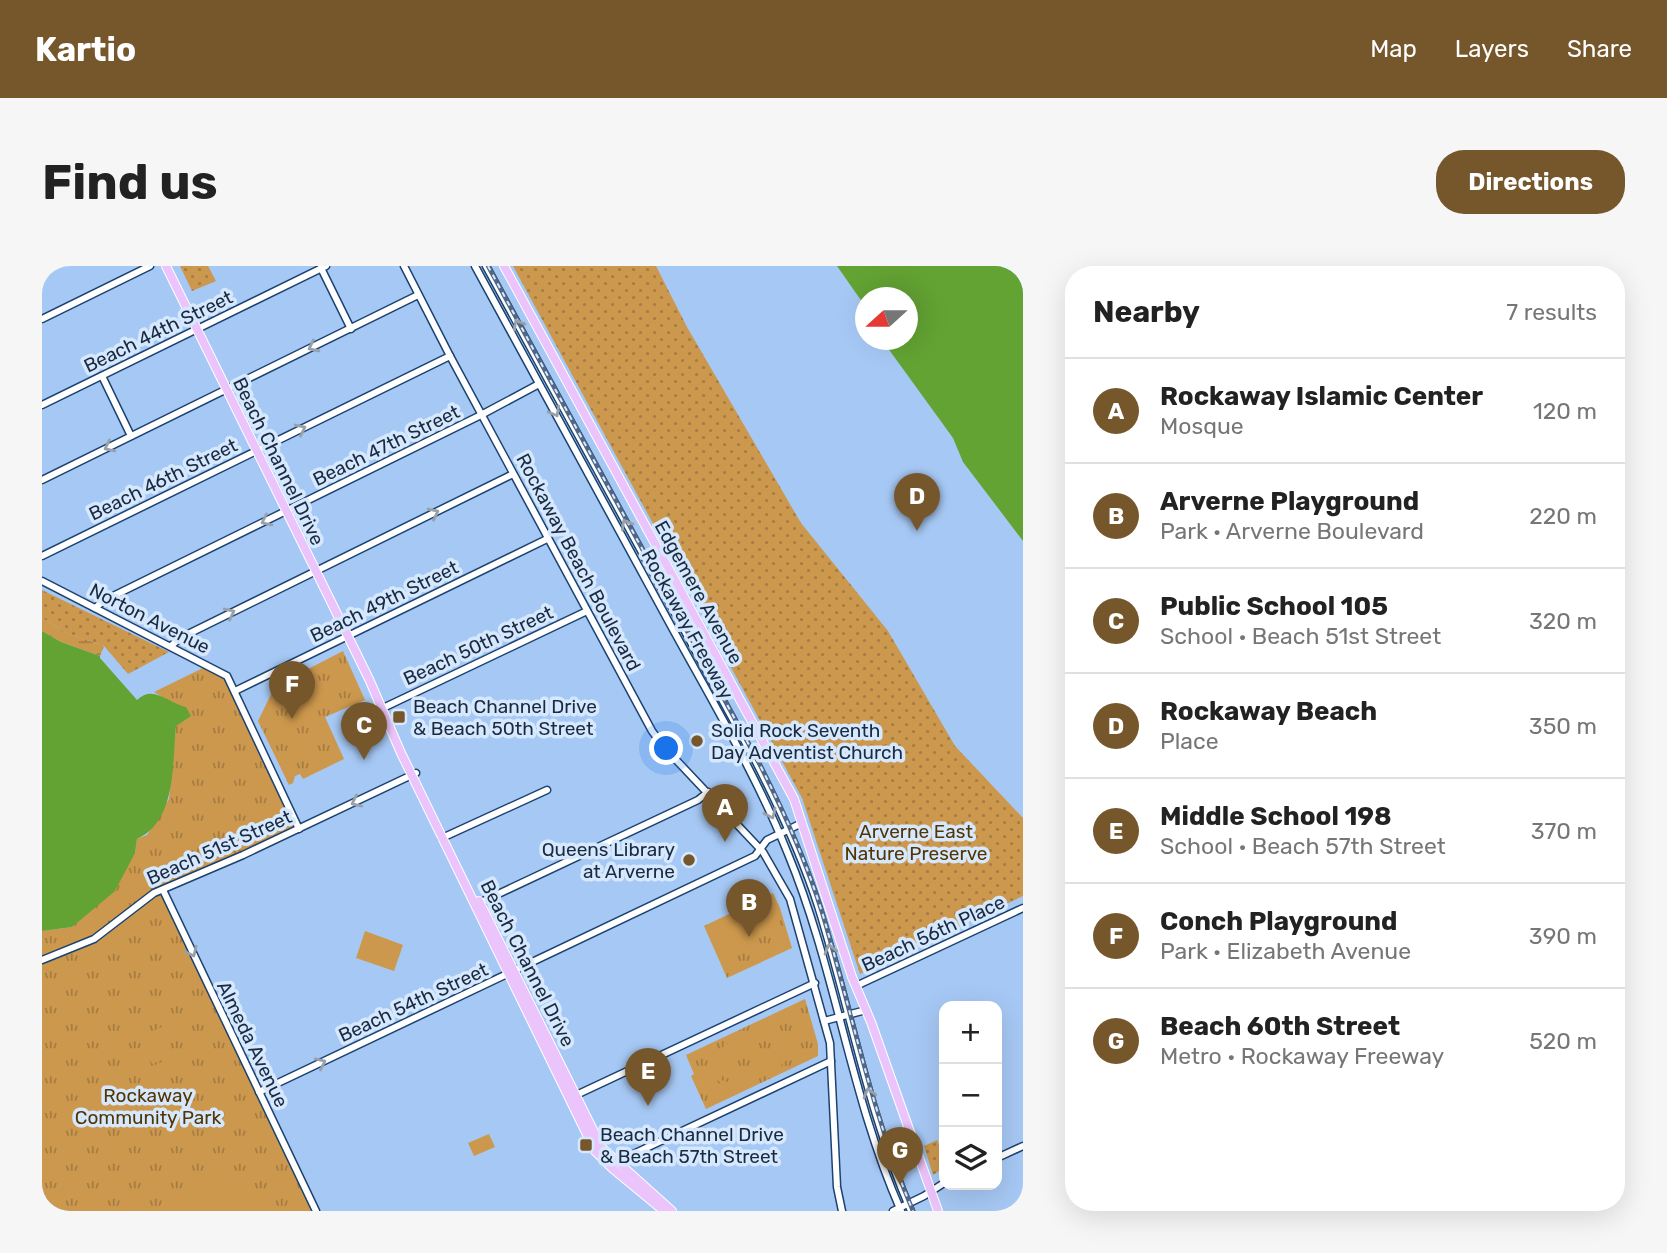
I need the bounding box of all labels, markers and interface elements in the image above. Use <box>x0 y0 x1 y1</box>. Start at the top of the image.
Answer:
text: Kartio <box>35 30 136 69</box>
text: Map <box>1370 35 1417 63</box>
text: Layers <box>1455 35 1529 63</box>
text: Share <box>1567 35 1632 63</box>
button: Directions <box>1436 150 1625 214</box>
text: Find us <box>42 153 218 211</box>
street label: Beach 44th Street <box>80 285 237 377</box>
north arrow <box>855 287 918 350</box>
text: Nearby <box>1093 294 1200 330</box>
text: 7 results <box>1506 298 1597 326</box>
one-way arrow <box>512 319 526 332</box>
one-way arrow <box>308 339 320 353</box>
street label: Beach Channel Drive <box>228 374 329 549</box>
text: Rockaway Islamic Center <box>1160 381 1483 412</box>
text: A <box>1108 397 1124 425</box>
text: 120 m <box>1533 397 1597 425</box>
street label: Beach 47th Street <box>309 400 464 491</box>
one-way arrow <box>546 405 560 417</box>
text: Mosque <box>1160 412 1244 440</box>
one-way arrow <box>294 423 306 437</box>
street label: Beach 46th Street <box>85 433 242 525</box>
one-way arrow <box>104 439 116 453</box>
street label: Rockaway Beach Boulevard <box>511 450 646 675</box>
pin: D <box>894 473 940 531</box>
text: Arverne Playground <box>1160 486 1419 517</box>
text: B <box>1108 502 1124 530</box>
text: 220 m <box>1529 502 1597 530</box>
one-way arrow <box>427 507 439 521</box>
one-way arrow <box>261 512 273 526</box>
street label: Edgemere Avenue <box>650 516 748 668</box>
text: Park · Arverne Boulevard <box>1160 517 1424 545</box>
one-way arrow <box>621 519 634 532</box>
street label: Rockaway Freeway <box>637 545 738 703</box>
street label: Beach 49th Street <box>306 555 463 647</box>
street label: Norton Avenue <box>86 578 214 659</box>
text: Public School 105 <box>1160 591 1388 622</box>
street label: Beach 50th Street <box>400 600 557 690</box>
text: C <box>1108 607 1124 635</box>
text: 320 m <box>1529 607 1597 635</box>
one-way arrow <box>223 608 235 622</box>
text: School · Beach 51st Street <box>1160 622 1441 650</box>
pin: F <box>269 661 315 719</box>
place label: Beach Channel Drive & Beach 50th Street <box>413 695 597 740</box>
text: Rockaway Beach <box>1160 696 1377 727</box>
pin: C <box>341 702 387 760</box>
marker: Beach Channel Drive & Beach 50th Street <box>391 709 407 725</box>
text: D <box>1108 712 1124 740</box>
text: 350 m <box>1529 712 1597 740</box>
place label: Solid Rock Seventh Day Adventist Church <box>711 719 903 764</box>
text: Place <box>1160 727 1219 755</box>
your location <box>649 731 683 765</box>
marker: Solid Rock Seventh Day Adventist Church <box>689 733 705 749</box>
pin: A <box>702 784 748 842</box>
one-way arrow <box>351 794 363 808</box>
text: Middle School 198 <box>1160 801 1392 832</box>
street label: Beach 51st Street <box>143 805 296 890</box>
one-way arrow <box>763 807 777 819</box>
text: E <box>1109 817 1123 845</box>
text: 370 m <box>1531 817 1597 845</box>
park label: Arverne East Nature Preserve <box>844 820 988 865</box>
text: School · Beach 57th Street <box>1160 832 1446 860</box>
place label: Queens Library at Arverne <box>542 838 675 883</box>
marker: Queens Library at Arverne <box>681 852 697 868</box>
street label: Beach Channel Drive <box>476 876 580 1050</box>
pin: B <box>726 879 772 937</box>
street label: Beach 56th Place <box>858 890 1008 977</box>
text: Conch Playground <box>1160 906 1397 937</box>
text: F <box>1109 922 1123 950</box>
text: 390 m <box>1529 922 1597 950</box>
text: Park · Elizabeth Avenue <box>1160 937 1411 965</box>
one-way arrow <box>824 943 838 955</box>
one-way arrow <box>184 945 198 957</box>
street label: Beach 54th Street <box>335 958 492 1047</box>
street label: Almeda Avenue <box>212 977 293 1111</box>
map controls <box>939 1001 1002 1190</box>
button: + <box>939 1001 1002 1064</box>
text: Beach 60th Street <box>1160 1011 1400 1042</box>
text: G <box>1108 1027 1124 1055</box>
text: 520 m <box>1529 1027 1597 1055</box>
text: Metro · Rockaway Freeway <box>1160 1042 1444 1070</box>
pin: E <box>625 1048 671 1106</box>
one-way arrow <box>314 1057 326 1071</box>
button: − <box>939 1064 1002 1127</box>
park label: Rockaway Community Park <box>75 1084 221 1129</box>
one-way arrow <box>863 1088 878 1100</box>
place label: Beach Channel Drive & Beach 57th Street <box>600 1123 784 1168</box>
pin: G <box>877 1127 923 1185</box>
button: layers <box>939 1127 1002 1190</box>
marker: Beach Channel Drive & Beach 57th Street <box>578 1137 594 1153</box>

